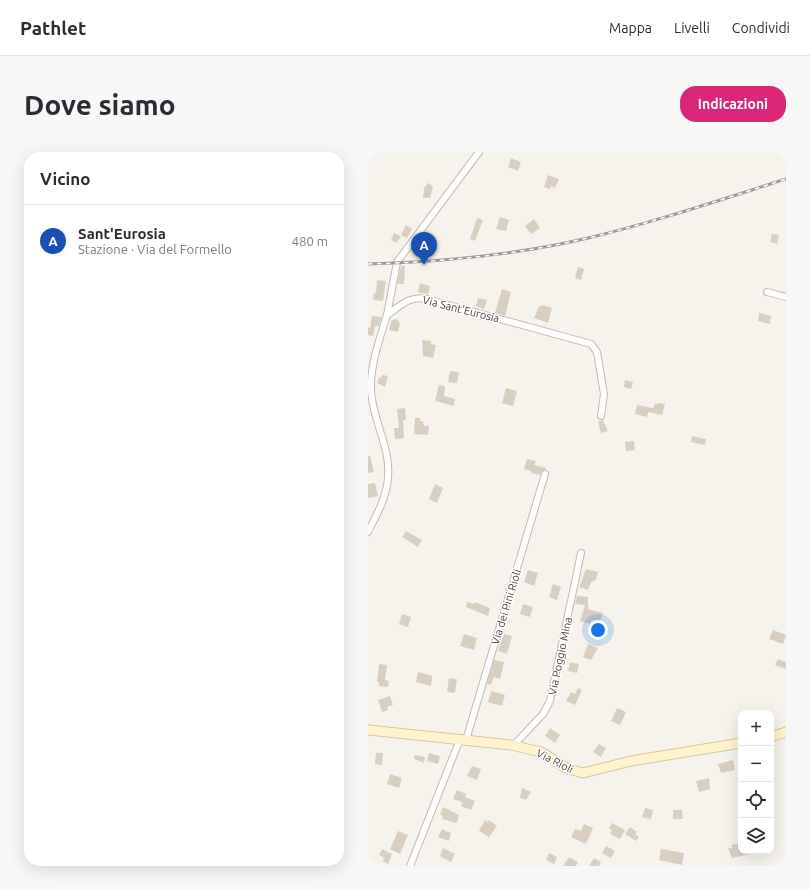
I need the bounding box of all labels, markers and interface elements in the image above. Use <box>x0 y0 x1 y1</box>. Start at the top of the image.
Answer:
text: Pathlet <box>20 17 86 39</box>
text: Mappa <box>609 20 652 36</box>
text: Livelli <box>674 20 710 36</box>
text: Condividi <box>732 20 790 36</box>
button: Indicazioni <box>680 86 786 122</box>
text: Dove siamo <box>24 89 176 120</box>
text: Vicino <box>40 169 90 188</box>
text: Sant'Eurosia <box>78 225 166 242</box>
pin: A <box>411 232 437 265</box>
text: A <box>48 234 58 248</box>
text: 480 m <box>292 234 328 248</box>
text: Stazione · Via del Formello <box>78 242 232 256</box>
street label: Via Sant'Eurosia <box>421 294 501 324</box>
street label: Via dei Pini Rioli <box>489 568 523 646</box>
street label: Via Poggio Mina <box>546 616 574 696</box>
your location <box>588 620 608 640</box>
map controls <box>738 710 774 854</box>
button: + <box>738 710 774 746</box>
button: − <box>738 746 774 782</box>
street label: Via Rioli <box>535 747 575 775</box>
button: locate <box>738 782 774 818</box>
button: layers <box>738 818 774 854</box>

